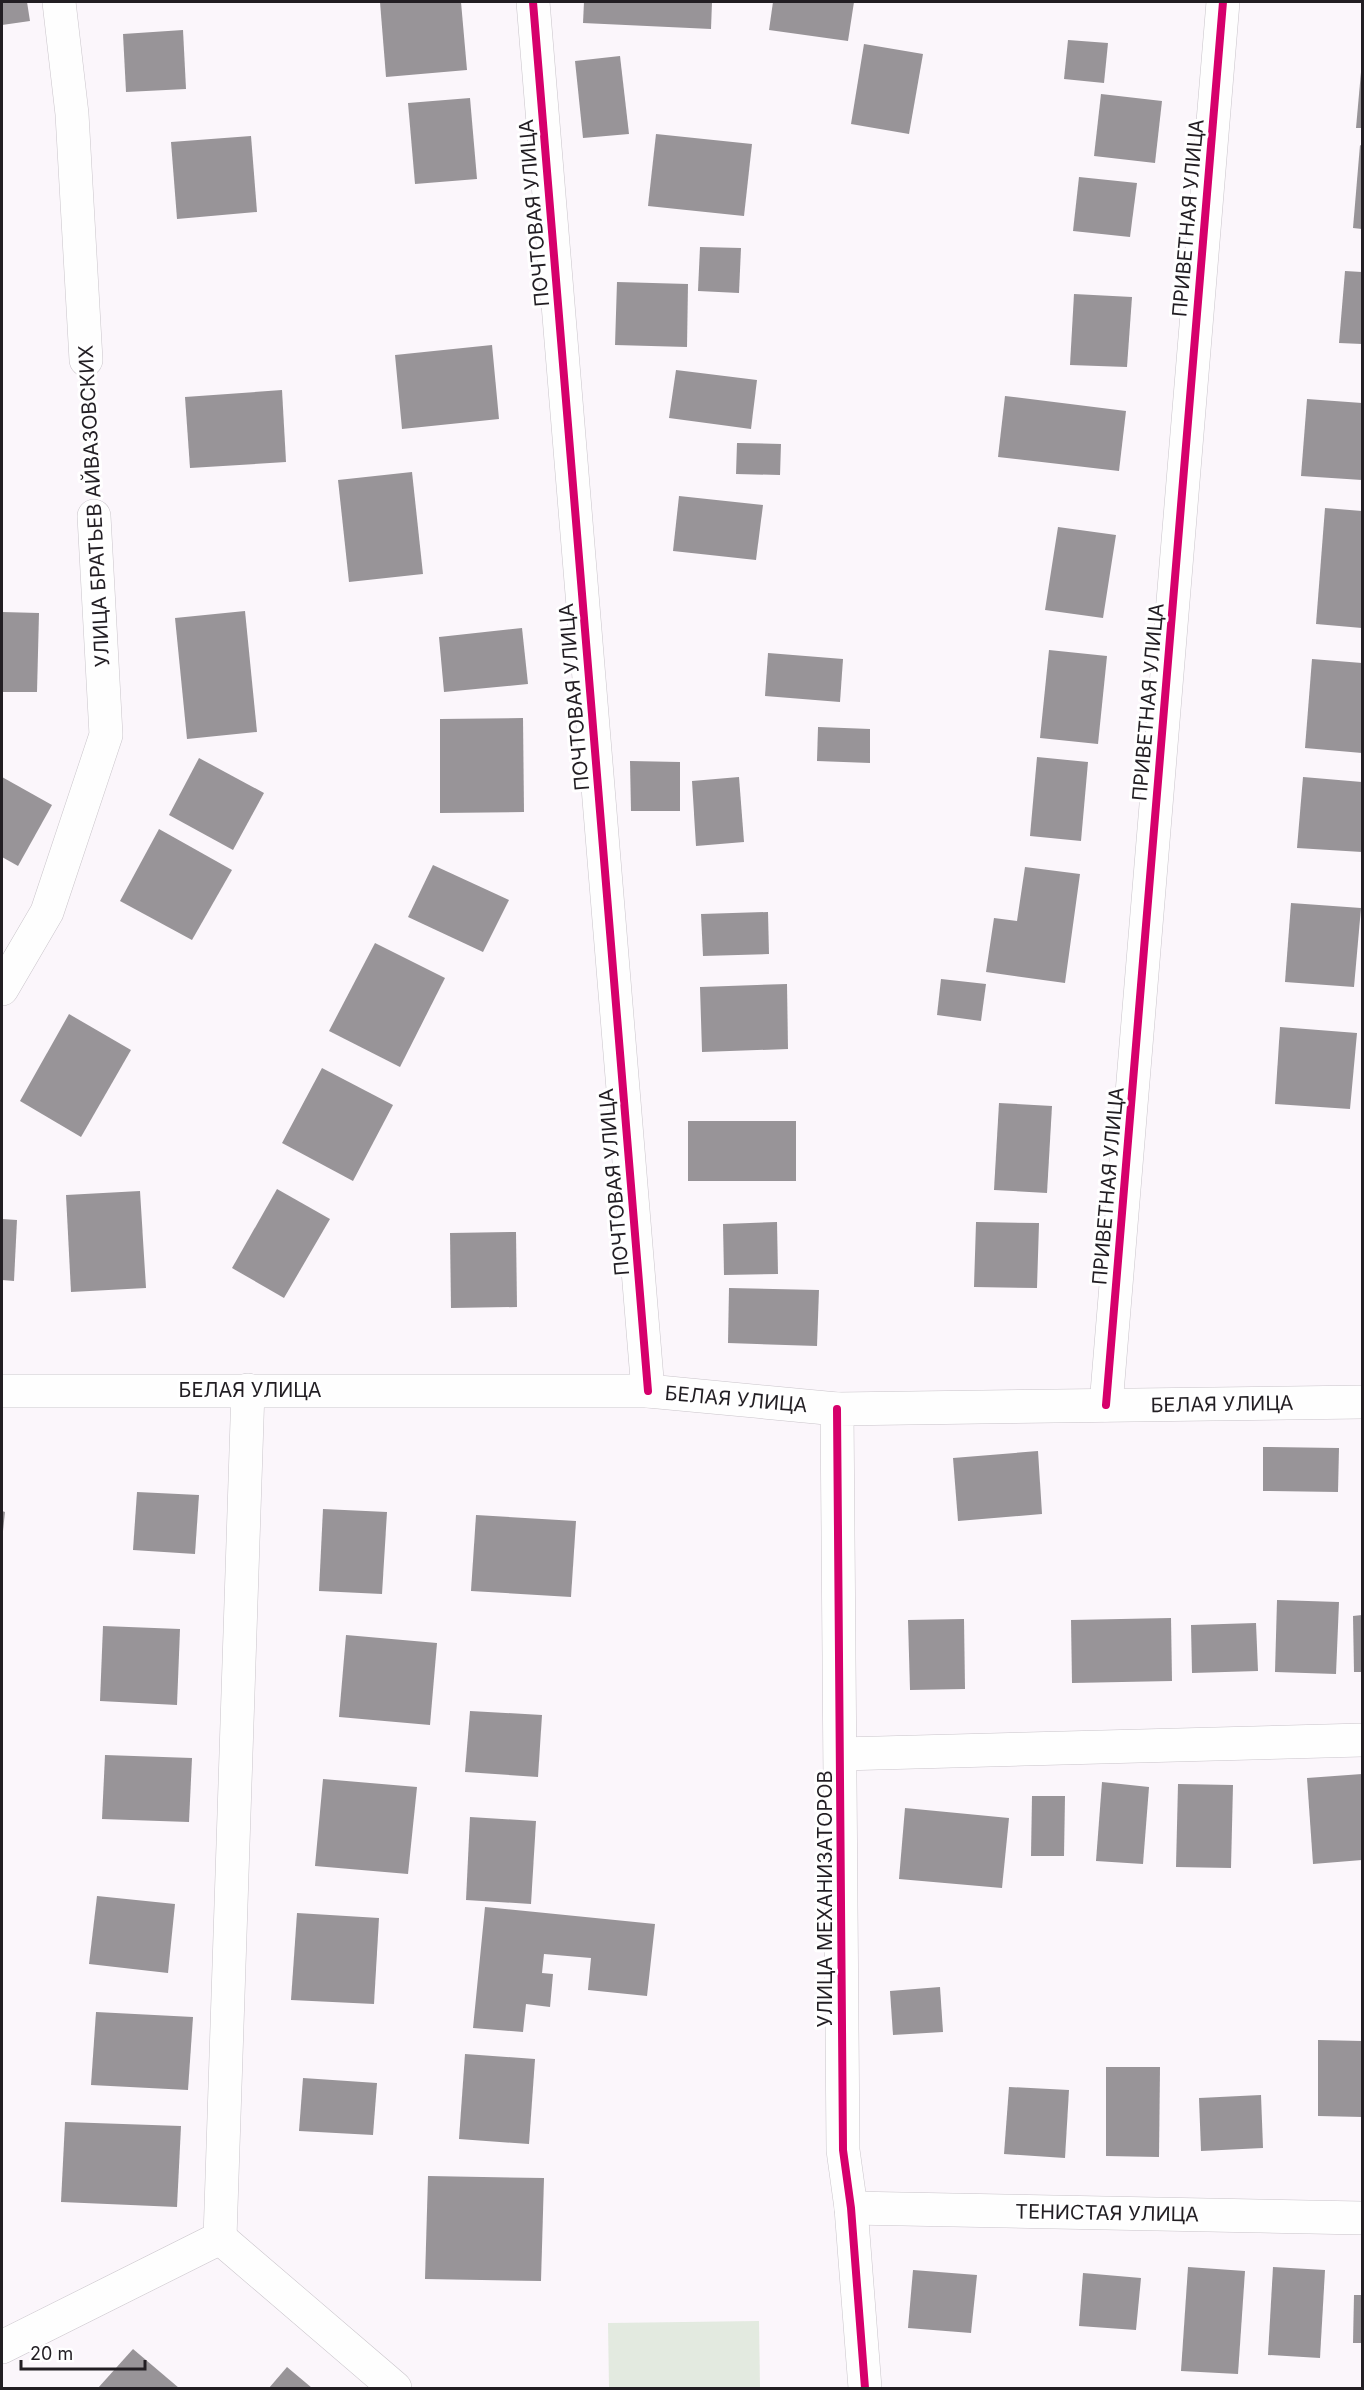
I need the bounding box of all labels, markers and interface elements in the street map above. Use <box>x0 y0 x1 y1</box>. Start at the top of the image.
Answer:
street label: ПОЧТОВАЯ УЛИЦА <box>514 118 554 308</box>
street label: ПРИВЕТНАЯ УЛИЦА <box>1167 118 1209 318</box>
street label: УЛИЦА БРАТЬЕВ АЙВАЗОВСКИХ <box>73 344 114 668</box>
street label: ПОЧТОВАЯ УЛИЦА <box>554 602 594 792</box>
street label: ПРИВЕТНАЯ УЛИЦА <box>1127 602 1169 802</box>
street label: ПРИВЕТНАЯ УЛИЦА <box>1087 1086 1129 1286</box>
street label: ПОЧТОВАЯ УЛИЦА <box>594 1087 634 1277</box>
street label: БЕЛАЯ УЛИЦА <box>178 1378 322 1402</box>
street label: БЕЛАЯ УЛИЦА <box>664 1381 808 1417</box>
street label: БЕЛАЯ УЛИЦА <box>1150 1391 1294 1417</box>
street label: УЛИЦА МЕХАНИЗАТОРОВ <box>813 1770 837 2028</box>
street label: ТЕНИСТАЯ УЛИЦА <box>1015 2199 1199 2227</box>
scale bar <box>21 2333 146 2371</box>
text: 20 m <box>30 2343 73 2364</box>

